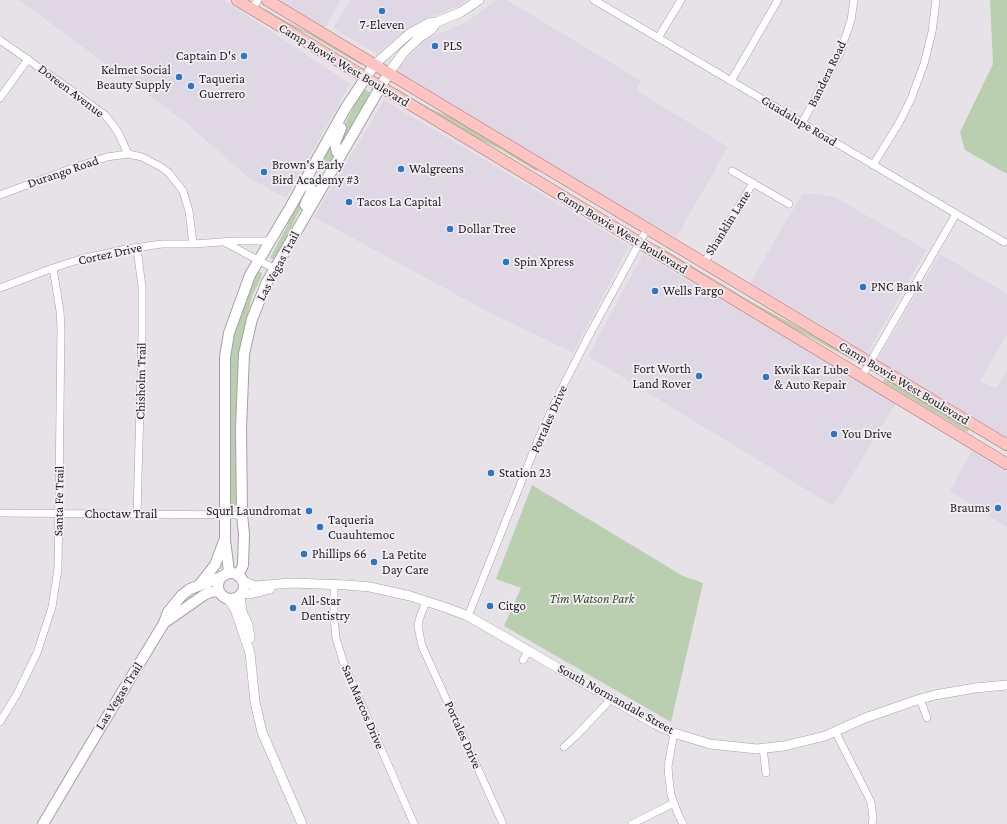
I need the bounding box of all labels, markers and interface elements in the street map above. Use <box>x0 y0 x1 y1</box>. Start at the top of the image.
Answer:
marker: 7-Eleven <box>377 6 387 16</box>
place label: 7-Eleven <box>359 17 405 33</box>
street label: Camp Bowie West Boulevard <box>276 20 412 110</box>
place label: PLS <box>443 38 462 54</box>
street label: Bandera Road <box>804 38 850 110</box>
marker: PLS <box>430 41 440 51</box>
place label: Captain D's <box>176 48 236 64</box>
marker: Captain D's <box>239 51 249 61</box>
street label: Doreen Avenue <box>35 61 107 121</box>
place label: Kelmet Social Beauty Supply <box>97 62 171 93</box>
place label: Taqueria Guerrero <box>199 71 245 102</box>
marker: Kelmet Social Beauty Supply <box>174 72 184 82</box>
marker: Taqueria Guerrero <box>186 81 196 91</box>
street label: Guadalupe Road <box>758 92 840 150</box>
street label: Durango Road <box>25 153 101 191</box>
place label: Brown's Early Bird Academy #3 <box>272 157 359 188</box>
place label: Walgreens <box>409 161 464 177</box>
marker: Walgreens <box>396 164 406 174</box>
marker: Brown's Early Bird Academy #3 <box>259 167 269 177</box>
street label: Camp Bowie West Boulevard <box>554 187 690 277</box>
street label: Shanklin Lane <box>702 188 754 258</box>
place label: Tacos La Capital <box>357 194 441 210</box>
marker: Tacos La Capital <box>344 197 354 207</box>
place label: Dollar Tree <box>458 221 516 237</box>
marker: Dollar Tree <box>445 224 455 234</box>
street label: Las Vegas Trail <box>253 228 303 304</box>
street label: Cortez Drive <box>77 240 143 268</box>
place label: Spin Xpress <box>514 254 574 270</box>
marker: Spin Xpress <box>501 257 511 267</box>
place label: PNC Bank <box>871 279 923 295</box>
marker: PNC Bank <box>858 282 868 292</box>
place label: Wells Fargo <box>663 283 724 299</box>
marker: Wells Fargo <box>650 286 660 296</box>
street label: Camp Bowie West Boulevard <box>836 338 972 428</box>
street label: Chisholm Trail <box>133 342 149 420</box>
place label: Fort Worth Land Rover <box>633 361 691 392</box>
place label: Kwik Kar Lube & Auto Repair <box>774 362 849 393</box>
marker: Fort Worth Land Rover <box>694 371 704 381</box>
marker: Kwik Kar Lube & Auto Repair <box>761 372 771 382</box>
street label: Portales Drive <box>527 383 571 455</box>
place label: You Drive <box>842 426 892 442</box>
marker: You Drive <box>829 429 839 439</box>
place label: Station 23 <box>499 465 551 481</box>
street label: Santa Fe Trail <box>51 466 67 536</box>
marker: Station 23 <box>486 468 496 478</box>
place label: Braums <box>950 500 990 516</box>
place label: Squrl Laundromat <box>206 503 301 519</box>
marker: Braums <box>993 503 1003 513</box>
street label: Choctaw Trail <box>85 506 157 522</box>
marker: Squrl Laundromat <box>304 506 314 516</box>
place label: Taqueria Cuauhtemoc <box>328 512 395 543</box>
marker: Taqueria Cuauhtemoc <box>315 522 325 532</box>
place label: Phillips 66 <box>312 546 367 562</box>
place label: La Petite Day Care <box>382 547 429 578</box>
marker: Phillips 66 <box>299 549 309 559</box>
marker: La Petite Day Care <box>369 557 379 567</box>
park label: Tim Watson Park <box>550 591 634 607</box>
place label: All-Star Dentistry <box>301 593 350 624</box>
place label: Citgo <box>498 598 526 614</box>
marker: Citgo <box>485 601 495 611</box>
marker: All-Star Dentistry <box>288 603 298 613</box>
street label: Las Vegas Trail <box>92 659 146 733</box>
street label: South Normandale Street <box>555 660 677 738</box>
street label: San Marcos Drive <box>338 662 388 752</box>
street label: Portales Drive <box>441 699 485 771</box>

